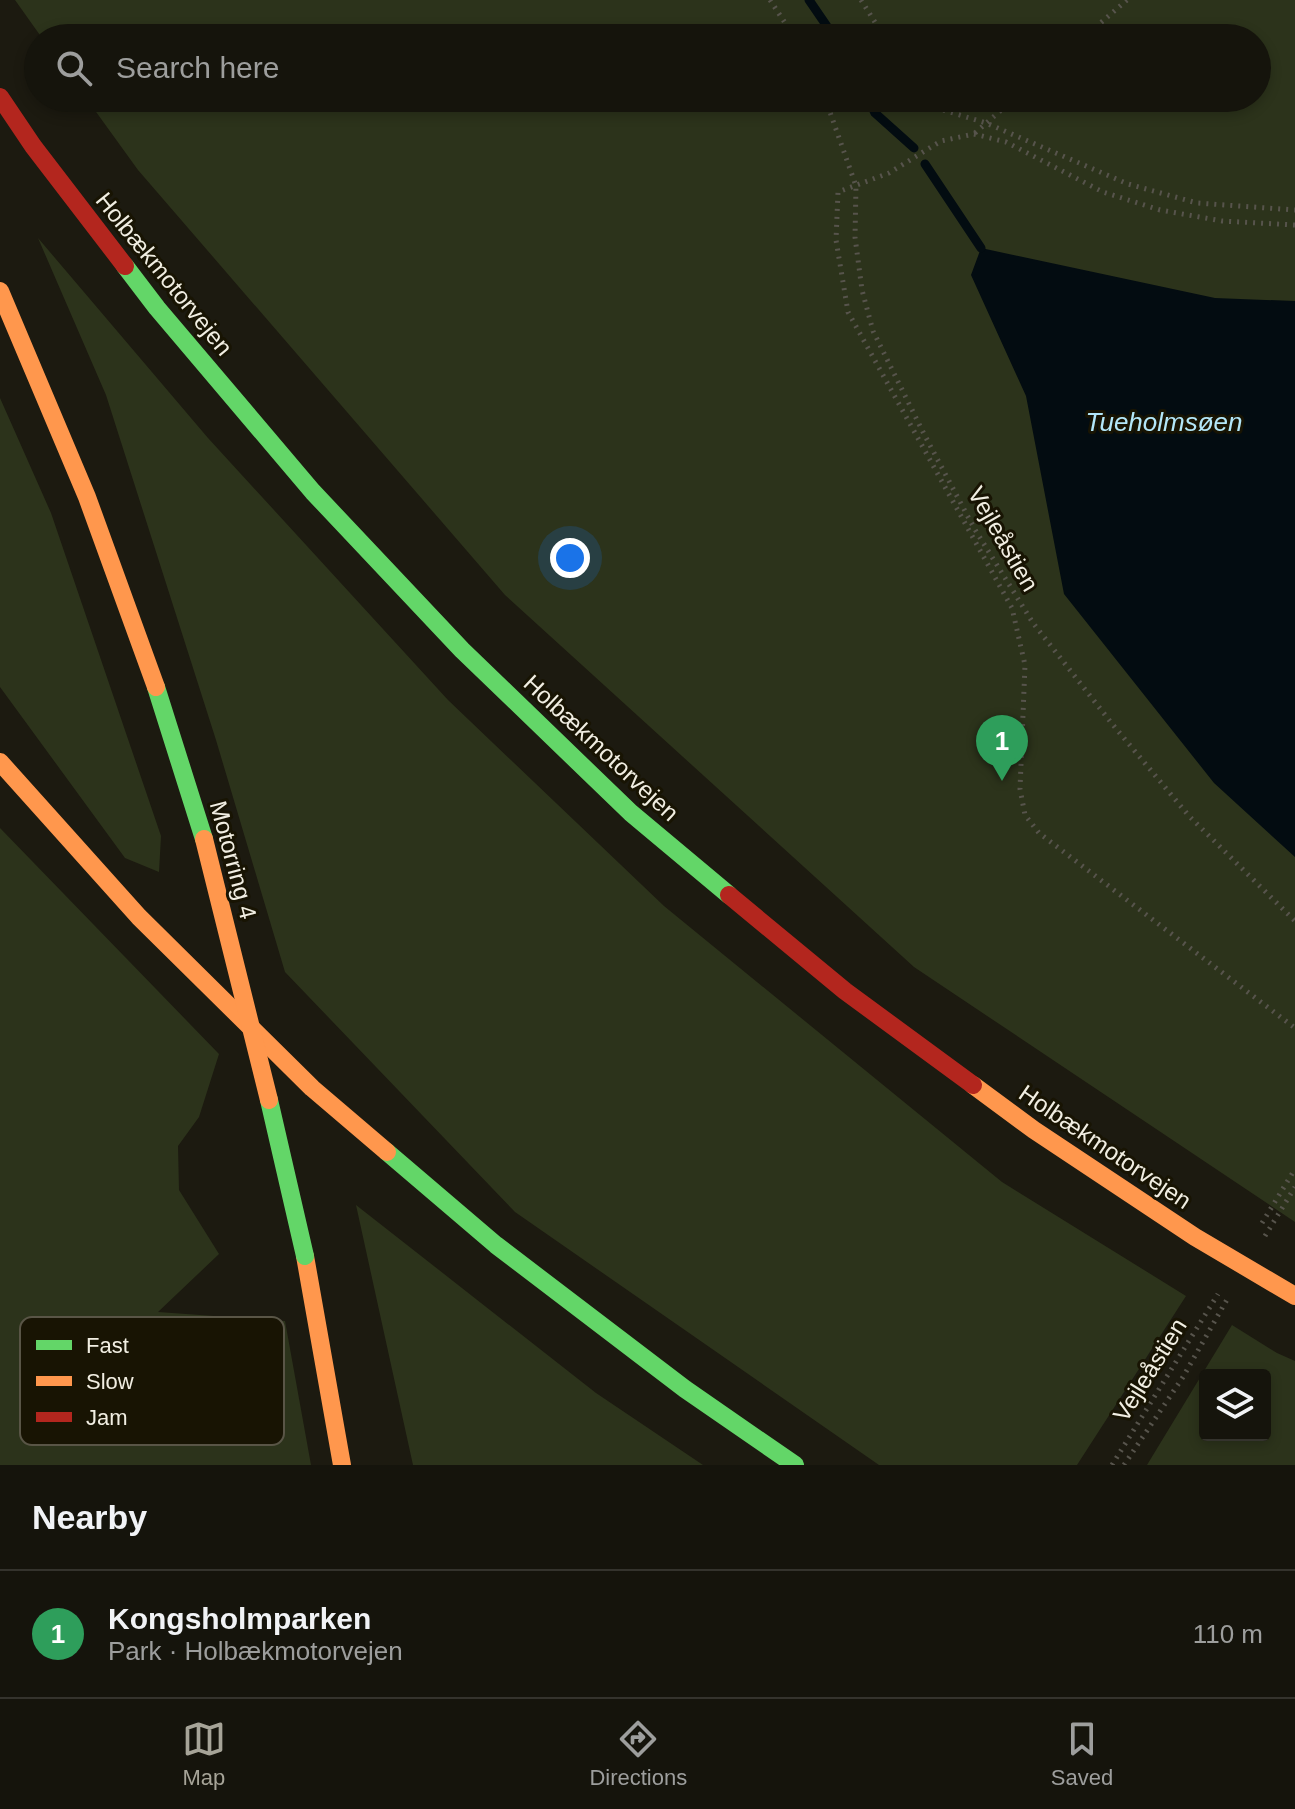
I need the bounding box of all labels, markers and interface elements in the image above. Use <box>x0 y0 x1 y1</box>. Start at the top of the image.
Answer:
search box <box>24 24 1271 112</box>
icon: search <box>52 46 96 90</box>
text: Search here <box>116 51 279 84</box>
street label: Holbækmotorvejen <box>91 187 238 360</box>
water label: Tueholmsøen <box>1085 407 1243 437</box>
street label: Vejleåstien <box>963 482 1044 596</box>
your location <box>550 538 590 578</box>
street label: Holbækmotorvejen <box>518 669 684 826</box>
pin: 1 <box>976 715 1028 781</box>
street label: Motorring 4 <box>205 798 262 922</box>
street label: Holbækmotorvejen <box>1014 1079 1196 1214</box>
street label: Vejleåstien <box>1107 1313 1192 1426</box>
legend <box>20 1317 284 1445</box>
text: Fast <box>86 1333 129 1358</box>
text: Slow <box>86 1369 134 1394</box>
map controls <box>1199 1369 1271 1441</box>
button: layers <box>1199 1369 1271 1441</box>
text: Jam <box>86 1405 128 1430</box>
text: Nearby <box>32 1498 147 1536</box>
text: Kongsholmparken <box>108 1602 371 1635</box>
text: 1 <box>51 1619 65 1649</box>
text: 110 m <box>1193 1619 1263 1649</box>
text: Park · Holbækmotorvejen <box>108 1636 403 1666</box>
tab: Map <box>182 1717 226 1791</box>
tab: Directions <box>589 1717 687 1791</box>
tab: Saved <box>1051 1717 1113 1791</box>

